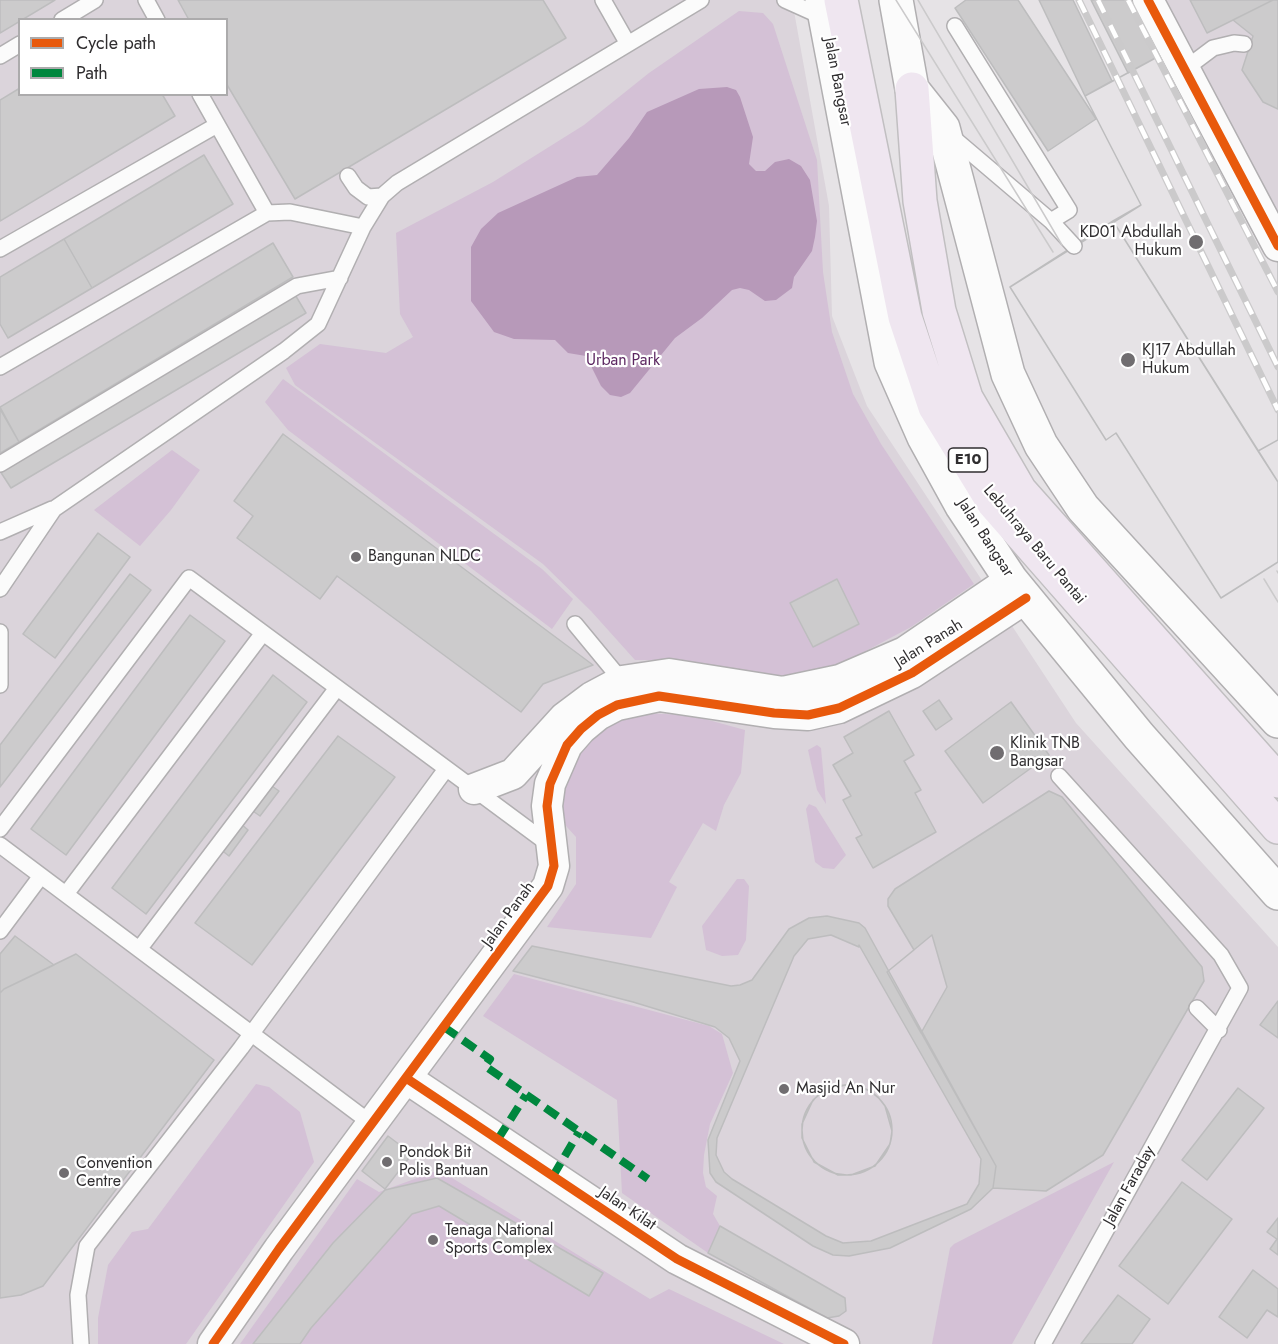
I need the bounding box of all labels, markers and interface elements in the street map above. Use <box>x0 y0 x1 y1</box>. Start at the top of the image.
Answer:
legend <box>18 18 228 96</box>
text: Cycle path <box>76 30 156 56</box>
street label: Jalan Bangsar <box>819 36 855 128</box>
text: Path <box>76 60 108 86</box>
place label: KD01 Abdullah Hukum <box>1080 223 1182 261</box>
marker: KD01 Abdullah Hukum <box>1187 233 1205 251</box>
place label: KJ17 Abdullah Hukum <box>1142 341 1236 379</box>
park label: Urban Park <box>586 351 660 371</box>
marker: KJ17 Abdullah Hukum <box>1119 351 1137 369</box>
road number: E10 <box>948 448 988 472</box>
street label: Lebuhraya Baru Pantai <box>979 482 1089 608</box>
street label: Jalan Bangsar <box>952 495 1018 581</box>
place label: Bangunan NLDC <box>368 547 481 567</box>
marker: Bangunan NLDC <box>349 550 363 564</box>
street label: Jalan Panah <box>891 616 967 672</box>
place label: Klinik TNB Bangsar <box>1010 734 1080 772</box>
marker: Klinik TNB Bangsar <box>988 744 1006 762</box>
street label: Jalan Panah <box>479 878 539 952</box>
place label: Masjid An Nur <box>796 1079 895 1099</box>
marker: Masjid An Nur <box>777 1082 791 1096</box>
place label: Pondok Bit Polis Bantuan <box>399 1143 488 1181</box>
street label: Jalan Faraday <box>1100 1143 1160 1229</box>
place label: Convention Centre <box>76 1154 153 1192</box>
marker: Pondok Bit Polis Bantuan <box>380 1155 394 1169</box>
marker: Convention Centre <box>57 1166 71 1180</box>
street label: Jalan Kilat <box>595 1183 659 1235</box>
place label: Tenaga National Sports Complex <box>445 1221 553 1259</box>
marker: Tenaga National Sports Complex <box>426 1233 440 1247</box>

